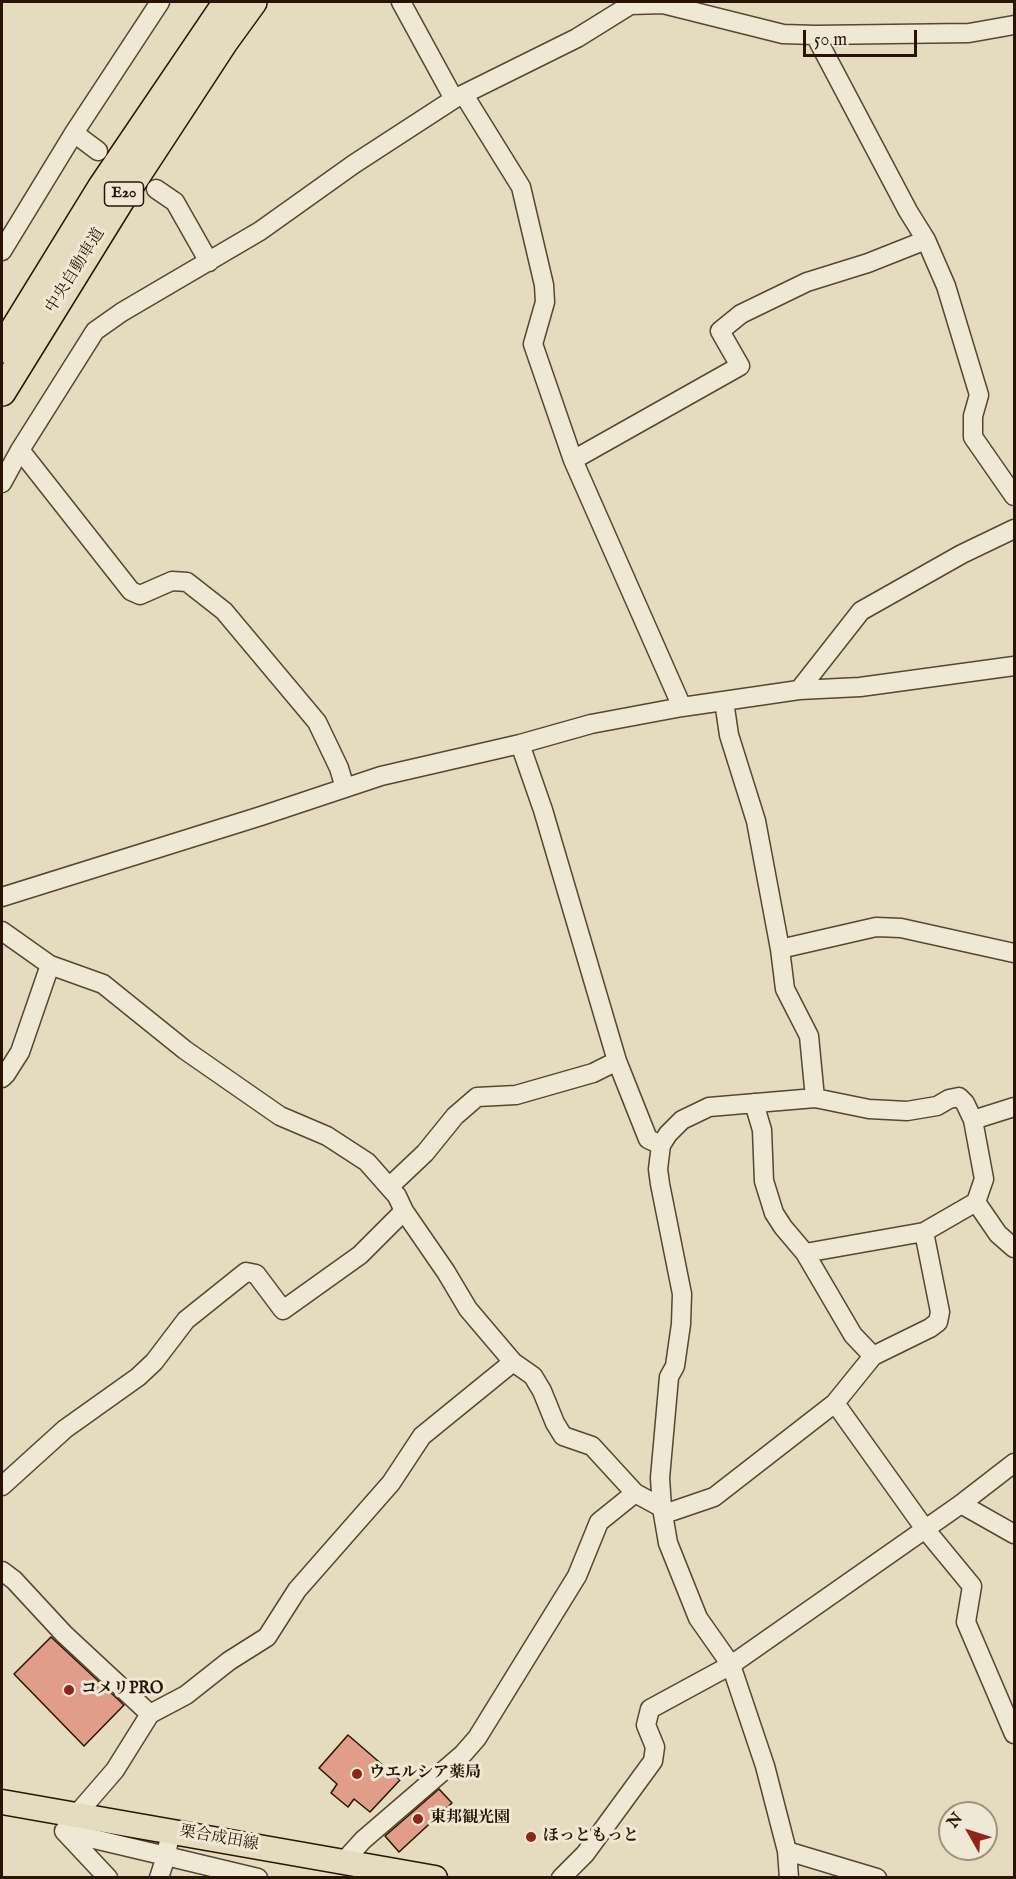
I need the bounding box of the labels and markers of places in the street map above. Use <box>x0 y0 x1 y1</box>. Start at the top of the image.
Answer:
place label: コメリPRO <box>81 1680 163 1700</box>
marker: コメリPRO <box>62 1683 76 1697</box>
place label: ウエルシア薬局 <box>369 1764 481 1784</box>
marker: ウエルシア薬局 <box>350 1767 364 1781</box>
place label: 東邦観光園 <box>430 1809 510 1829</box>
marker: 東邦観光園 <box>411 1812 425 1826</box>
place label: ほっともっと <box>543 1827 639 1847</box>
marker: ほっともっと <box>524 1830 538 1844</box>

